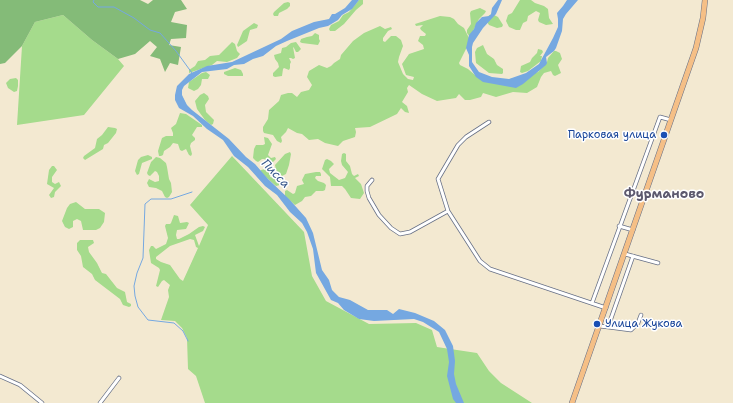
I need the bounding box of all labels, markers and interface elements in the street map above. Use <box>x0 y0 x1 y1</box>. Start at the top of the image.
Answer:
place label: Парковая улица <box>568 128 656 142</box>
marker: Парковая улица <box>659 130 669 140</box>
water label: Писса <box>258 156 292 192</box>
district label: Фурманово <box>624 187 704 203</box>
place label: Улица Жукова <box>605 317 682 331</box>
marker: Улица Жукова <box>592 319 602 329</box>

